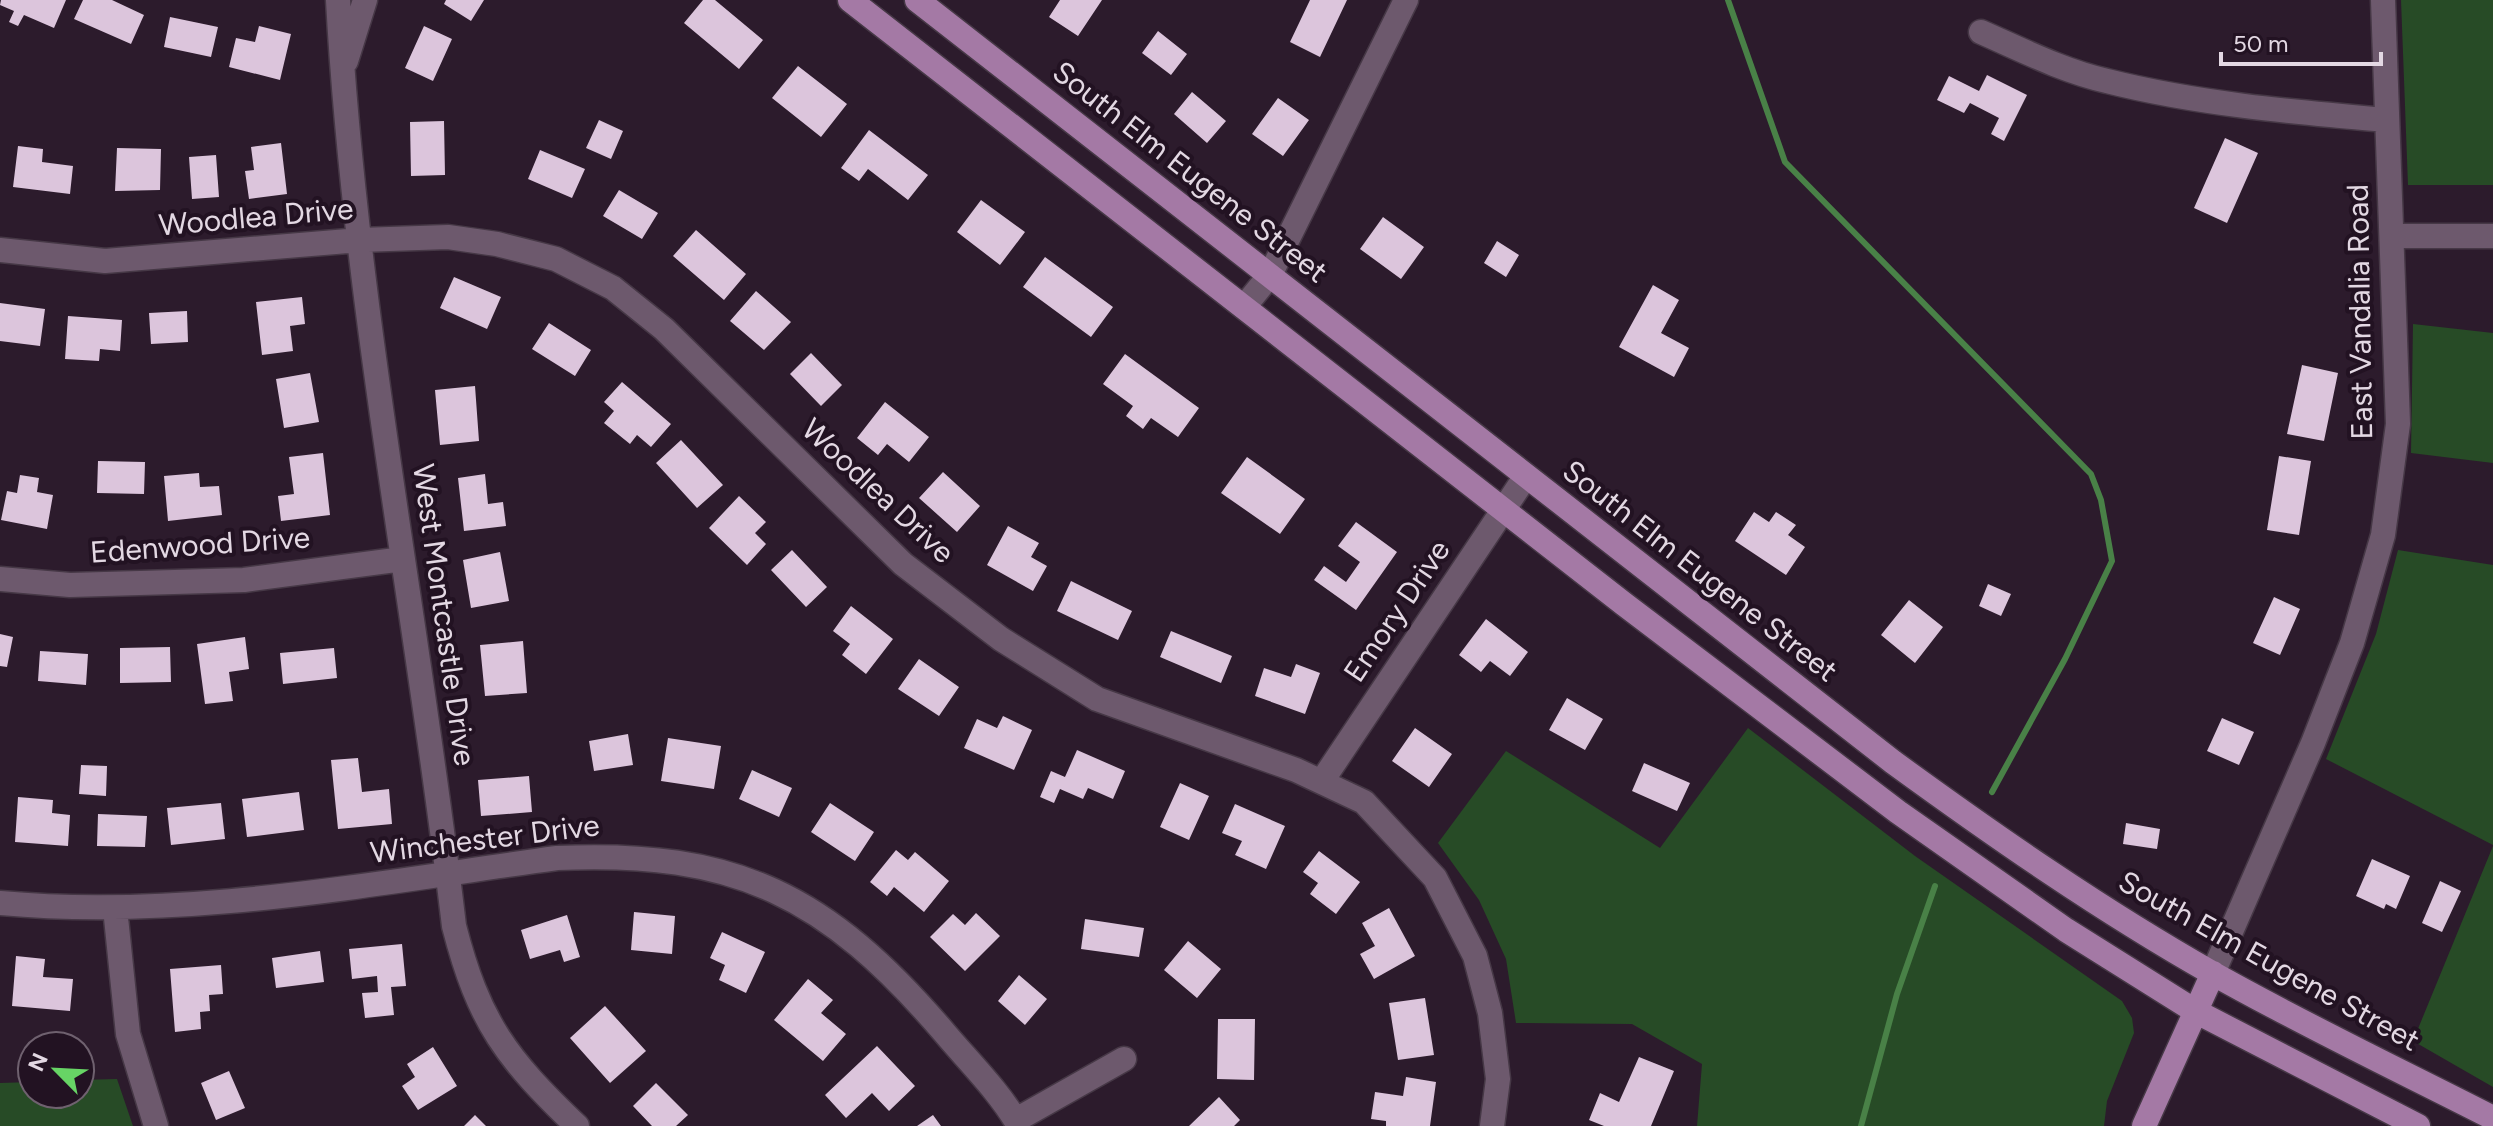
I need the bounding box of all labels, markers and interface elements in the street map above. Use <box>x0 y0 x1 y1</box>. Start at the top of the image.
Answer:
scale bar <box>2221 16 2381 66</box>
text: 50 m <box>2233 29 2289 58</box>
street label: South Elm Eugene Street <box>1046 53 1335 290</box>
street label: East Vandalia Road <box>2339 184 2380 440</box>
street label: Woodlea Drive <box>157 190 355 243</box>
street label: Woodlea Drive <box>794 411 962 571</box>
street label: South Elm Eugene Street <box>1556 452 1845 689</box>
street label: West Montcastle Drive <box>405 462 484 768</box>
street label: Edenwood Drive <box>89 518 311 571</box>
street label: Emory Drive <box>1336 533 1458 689</box>
street label: Winchester Drive <box>368 806 602 871</box>
street label: South Elm Eugene Street <box>2112 862 2426 1059</box>
north arrow <box>16 1030 96 1110</box>
text: N <box>22 1049 54 1075</box>

